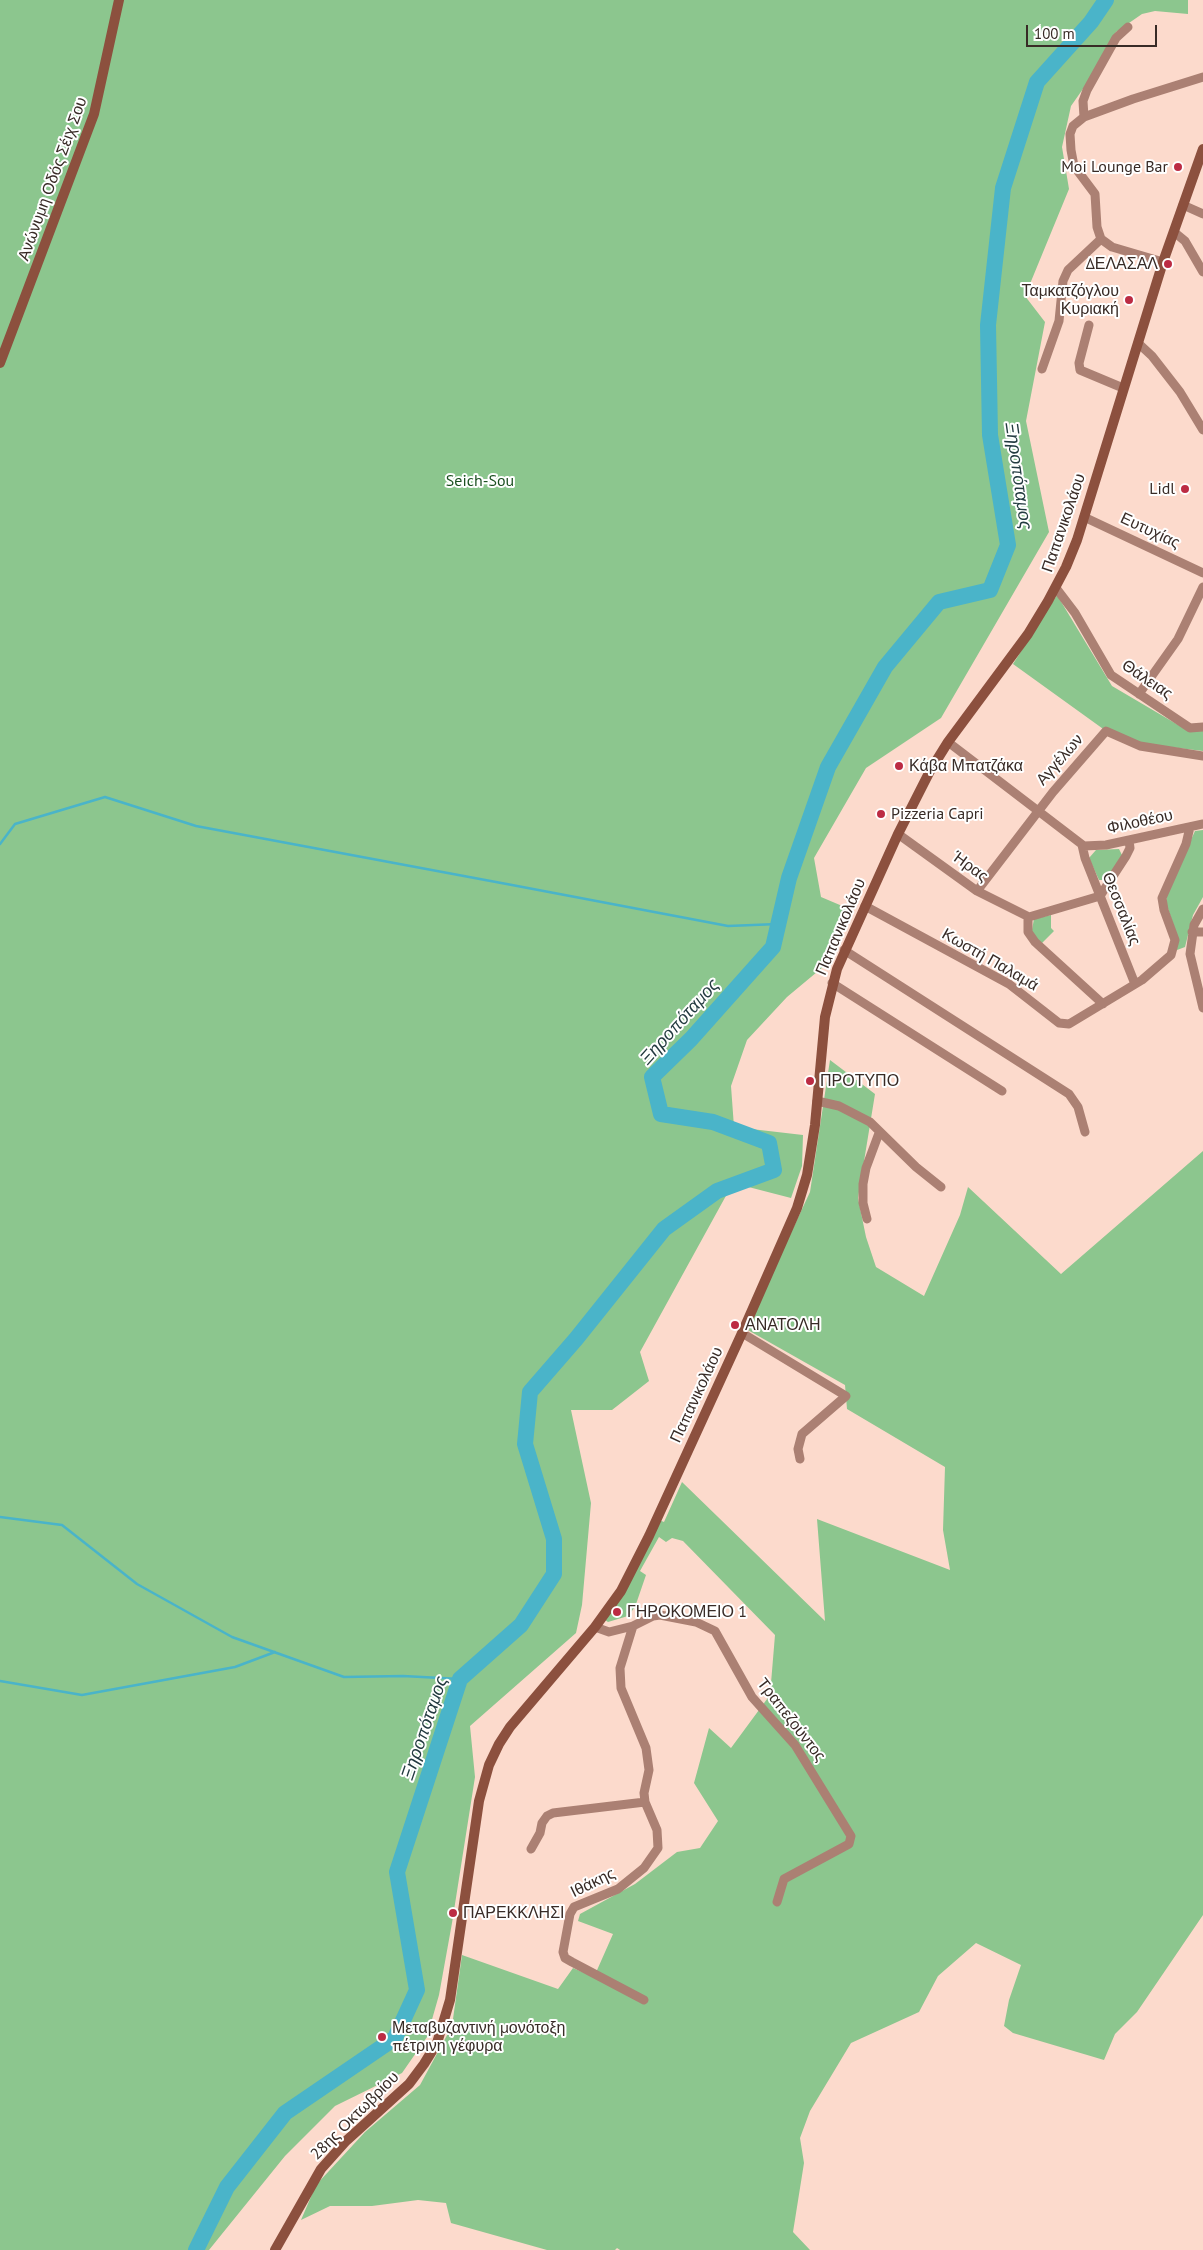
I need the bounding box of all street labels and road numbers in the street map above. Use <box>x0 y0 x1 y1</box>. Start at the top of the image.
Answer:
street label: Ανώνυμη Οδός Σέιχ Σου <box>14 95 92 263</box>
street label: Παπανικολάου <box>1038 471 1090 575</box>
street label: Ευτυχίας <box>1117 509 1183 553</box>
street label: Θάλειας <box>1118 656 1176 704</box>
street label: Αγγέλων <box>1032 730 1088 790</box>
street label: Φιλοθέου <box>1105 806 1175 838</box>
street label: Ήρας <box>948 848 992 886</box>
street label: Θεσσαλίας <box>1098 870 1144 948</box>
street label: Παπανικολάου <box>812 876 870 978</box>
street label: Κωστή Παλαμά <box>938 925 1042 995</box>
street label: Παπανικολάου <box>666 1344 728 1446</box>
street label: Τραπεζούντος <box>753 1675 829 1765</box>
street label: Ιθάκης <box>568 1864 618 1902</box>
street label: 28ης Οκτωβρίου <box>307 2068 403 2164</box>

